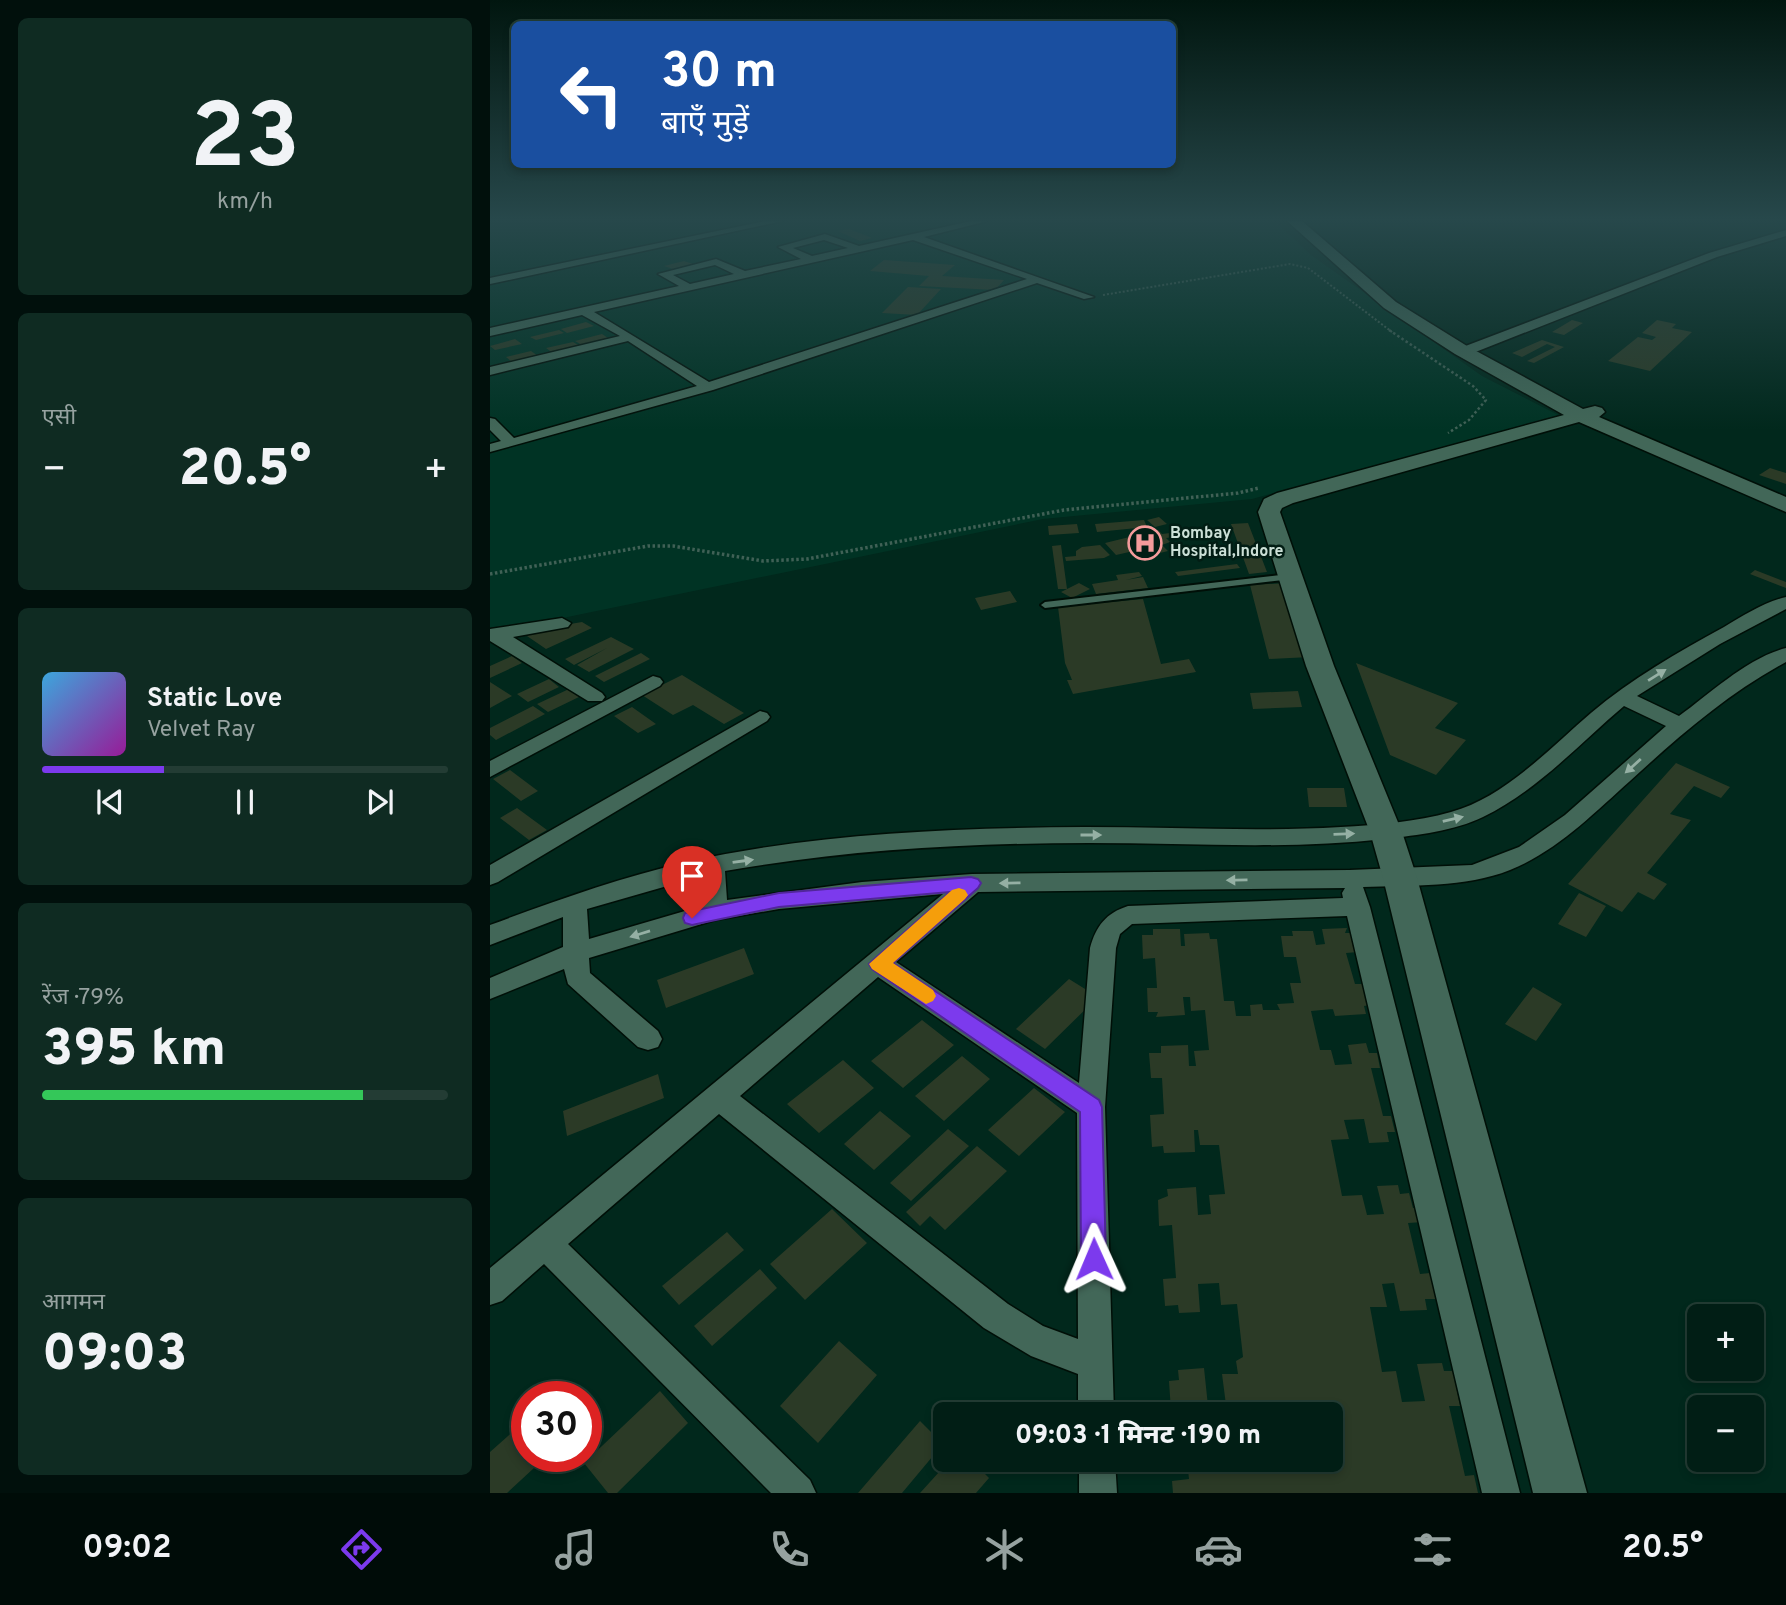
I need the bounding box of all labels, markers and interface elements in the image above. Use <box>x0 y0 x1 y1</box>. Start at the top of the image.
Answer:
text: 30 m <box>661 43 777 105</box>
icon: left <box>546 49 637 140</box>
text: 23 <box>190 85 300 200</box>
text: बाएँ मुड़ें <box>661 105 749 145</box>
text: km/h <box>217 188 273 217</box>
text: एसी <box>42 404 76 433</box>
text: 20.5° <box>179 438 311 504</box>
text: − <box>42 447 67 496</box>
text: + <box>423 447 448 496</box>
hospital icon: Bombay Hospital,Indore <box>1126 524 1164 562</box>
place label: Bombay Hospital,Indore <box>1170 524 1284 562</box>
one-way arrow <box>1648 669 1667 682</box>
text: Static Love <box>147 683 282 716</box>
text: Velvet Ray <box>147 716 255 745</box>
one-way arrow <box>1624 758 1642 774</box>
icon: previous <box>91 783 129 821</box>
icon: pause <box>226 783 264 821</box>
icon: next <box>361 783 399 821</box>
one-way arrow <box>1442 813 1464 824</box>
one-way arrow <box>1333 828 1355 839</box>
one-way arrow <box>1081 829 1103 841</box>
pin <box>662 846 722 918</box>
one-way arrow <box>732 855 754 866</box>
icon: arrive <box>673 857 711 895</box>
one-way arrow <box>1226 874 1248 886</box>
one-way arrow <box>998 877 1020 889</box>
one-way arrow <box>629 929 650 939</box>
text: रेंज · 79% <box>42 984 124 1013</box>
text: 395 km <box>42 1018 226 1084</box>
position arrow <box>1057 1222 1131 1296</box>
text: आगमन <box>42 1289 105 1318</box>
map controls <box>1687 1304 1764 1472</box>
button: + <box>1687 1304 1764 1381</box>
text: 09:03 <box>42 1323 187 1389</box>
speed limit sign: 30 <box>511 1381 602 1472</box>
button: − <box>1687 1395 1764 1472</box>
text: 09:03 · 1 मिनट · 190 m <box>1015 1420 1261 1453</box>
icon: directions <box>337 1525 386 1574</box>
icon: music <box>551 1525 600 1574</box>
icon: phone <box>765 1525 814 1574</box>
icon: climate <box>980 1525 1029 1574</box>
icon: car <box>1194 1525 1243 1574</box>
icon: filters <box>1408 1525 1457 1574</box>
text: 09:02 <box>83 1529 172 1569</box>
text: 20.5° <box>1622 1529 1703 1569</box>

